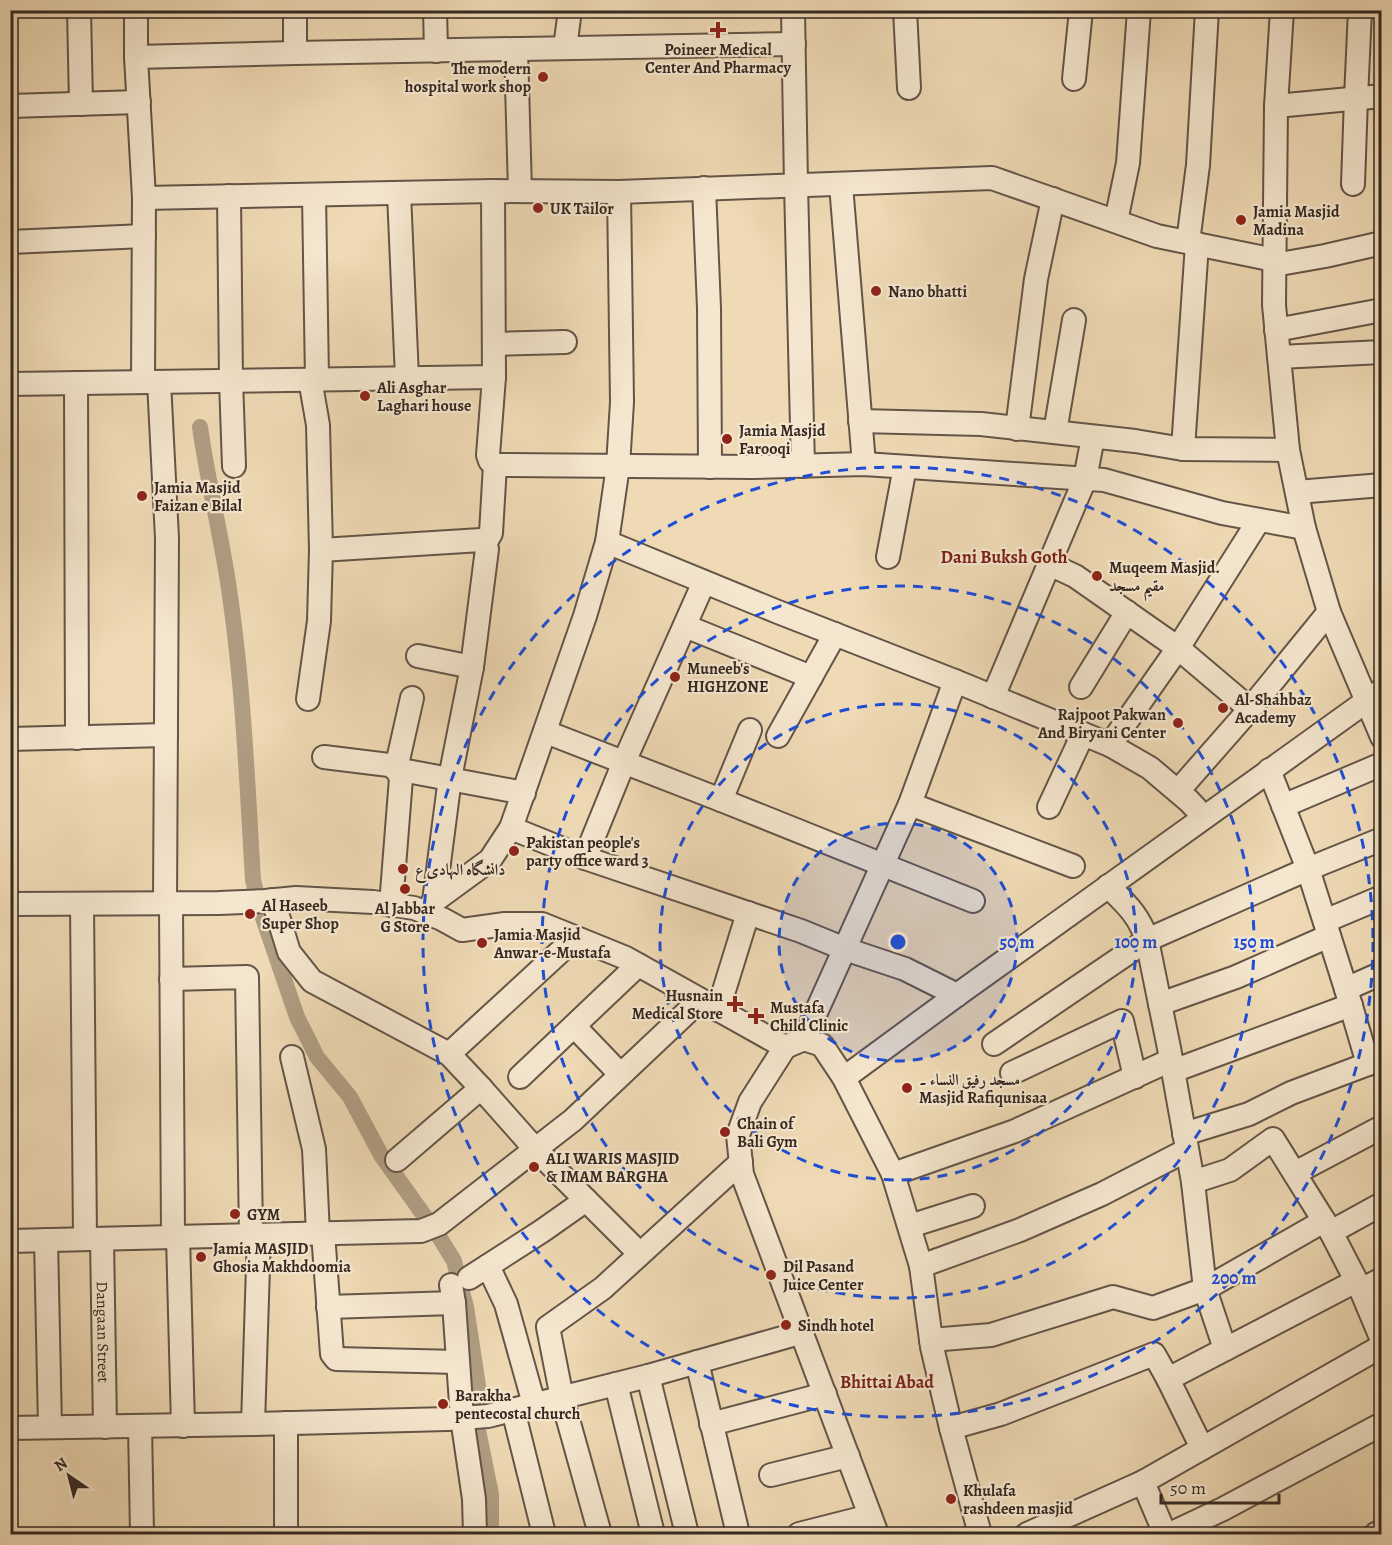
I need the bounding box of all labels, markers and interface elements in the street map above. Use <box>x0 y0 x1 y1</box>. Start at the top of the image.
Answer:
marker: Poineer Medical Center And Pharmacy <box>711 23 725 37</box>
place label: Poineer Medical Center And Pharmacy <box>645 39 791 79</box>
place label: The modern hospital work shop <box>405 58 531 98</box>
marker: The modern hospital work shop <box>536 70 550 84</box>
place label: UK Tailor <box>550 198 614 220</box>
marker: UK Tailor <box>531 201 545 215</box>
place label: Jamia Masjid Madina <box>1253 201 1340 241</box>
marker: Jamia Masjid Madina <box>1234 213 1248 227</box>
place label: Nano bhatti <box>888 281 967 303</box>
marker: Nano bhatti <box>869 284 883 298</box>
place label: Ali Asghar Laghari house <box>376 377 471 417</box>
marker: Ali Asghar Laghari house <box>358 389 372 403</box>
place label: Jamia Masjid Farooqi <box>739 420 826 460</box>
marker: Jamia Masjid Farooqi <box>720 432 734 446</box>
place label: Jamia Masjid Faizan e Bilal <box>154 477 243 517</box>
marker: Jamia Masjid Faizan e Bilal <box>135 489 149 503</box>
district label: Dani Buksh Goth <box>941 545 1068 569</box>
place label: Muqeem Masjid. مقیم مسجد <box>1109 557 1220 602</box>
marker: Muqeem Masjid. مقیم مسجد <box>1090 569 1104 583</box>
place label: Muneeb's HIGHZONE <box>687 658 768 698</box>
marker: Muneeb's HIGHZONE <box>668 670 682 684</box>
place label: Al-Shahbaz Academy <box>1234 689 1312 729</box>
marker: Al-Shahbaz Academy <box>1216 701 1230 715</box>
place label: Rajpoot Pakwan And Biryani Center <box>1037 704 1166 744</box>
marker: Rajpoot Pakwan And Biryani Center <box>1171 716 1185 730</box>
place label: Pakistan people's party office ward 3 <box>526 832 649 872</box>
marker: Pakistan people's party office ward 3 <box>507 844 521 858</box>
place label: دانشگاہ الہادی ع <box>415 859 505 883</box>
marker: دانشگاہ الہادی ع <box>396 862 410 876</box>
marker: Al Jabbar G Store <box>398 882 412 896</box>
place label: Al Haseeb Super Shop <box>261 895 339 935</box>
place label: Al Jabbar G Store <box>374 898 436 938</box>
marker: Al Haseeb Super Shop <box>243 907 257 921</box>
place label: Jamia Masjid Anwar-e-Mustafa <box>493 924 611 964</box>
text: 50 m <box>1000 930 1034 954</box>
text: 100 m <box>1115 930 1157 954</box>
text: 150 m <box>1233 930 1275 954</box>
centre of rings <box>888 932 908 952</box>
marker: Jamia Masjid Anwar-e-Mustafa <box>475 936 489 950</box>
place label: Husnain Medical Store <box>632 985 723 1025</box>
marker: Husnain Medical Store <box>728 997 742 1011</box>
place label: Mustafa Child Clinic <box>770 997 848 1037</box>
marker: Mustafa Child Clinic <box>747 1007 765 1025</box>
place label: مسجد رفیق النساء ۔ Masjid Rafiqunisaa <box>919 1069 1048 1109</box>
marker: مسجد رفیق النساء ۔ Masjid Rafiqunisaa <box>900 1081 914 1095</box>
place label: Chain of Bali Gym <box>737 1113 798 1153</box>
marker: Chain of Bali Gym <box>718 1125 732 1139</box>
place label: ALI WARIS MASJID & IMAM BARGHA <box>545 1148 679 1188</box>
marker: ALI WARIS MASJID & IMAM BARGHA <box>527 1160 541 1174</box>
place label: GYM <box>247 1204 281 1226</box>
marker: GYM <box>228 1207 242 1221</box>
place label: Jamia MASJID Ghosia Makhdoomia <box>213 1238 351 1278</box>
marker: Jamia MASJID Ghosia Makhdoomia <box>194 1250 208 1264</box>
place label: Dil Pasand Juice Center <box>783 1256 864 1296</box>
text: 200 m <box>1211 1266 1257 1290</box>
marker: Dil Pasand Juice Center <box>764 1268 778 1282</box>
street label: Dangaan Street <box>91 1281 114 1383</box>
place label: Sindh hotel <box>798 1315 875 1337</box>
marker: Sindh hotel <box>779 1318 793 1332</box>
district label: Bhittai Abad <box>840 1370 934 1394</box>
place label: Barakha pentecostal church <box>455 1385 581 1425</box>
marker: Barakha pentecostal church <box>436 1397 450 1411</box>
north arrow <box>39 1446 99 1506</box>
text: N <box>50 1452 72 1477</box>
scale bar <box>1161 1467 1280 1505</box>
text: 50 m <box>1170 1476 1206 1500</box>
place label: Khulafa rashdeen masjid <box>963 1480 1073 1520</box>
marker: Khulafa rashdeen masjid <box>944 1492 958 1506</box>

